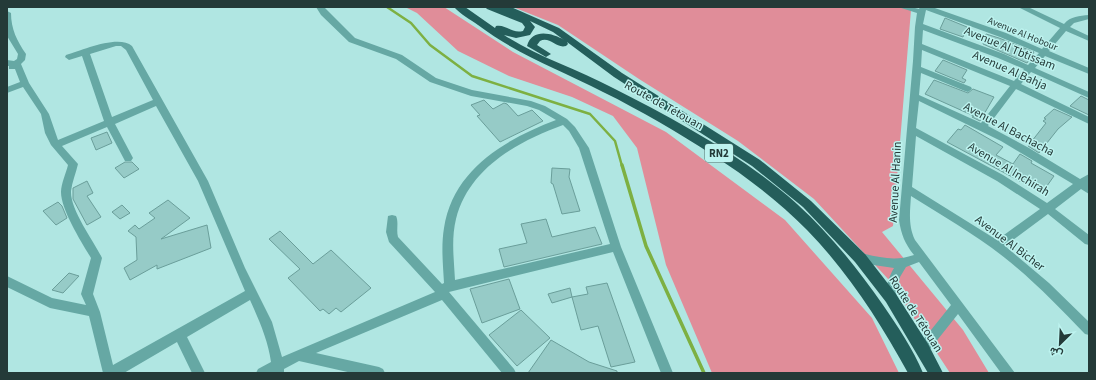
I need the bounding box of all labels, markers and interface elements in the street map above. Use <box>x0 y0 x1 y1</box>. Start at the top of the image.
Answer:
street label: Avenue Al Hobour <box>985 13 1060 55</box>
street label: Avenue Al Tbtissam <box>962 22 1058 75</box>
street label: Avenue Al Bahja <box>970 46 1050 94</box>
street label: Route de Tétouan <box>621 77 706 134</box>
street label: Avenue Al Bachacha <box>960 98 1057 161</box>
street label: Avenue Al Inchirah <box>965 138 1053 201</box>
street label: Avenue Al Hanin <box>885 141 906 223</box>
road number: RN2 <box>705 144 733 162</box>
street label: Avenue Al Bicher <box>971 211 1049 276</box>
street label: Route de Tétouan <box>884 273 947 356</box>
north arrow <box>1040 324 1080 364</box>
text: ش <box>1047 343 1065 362</box>

